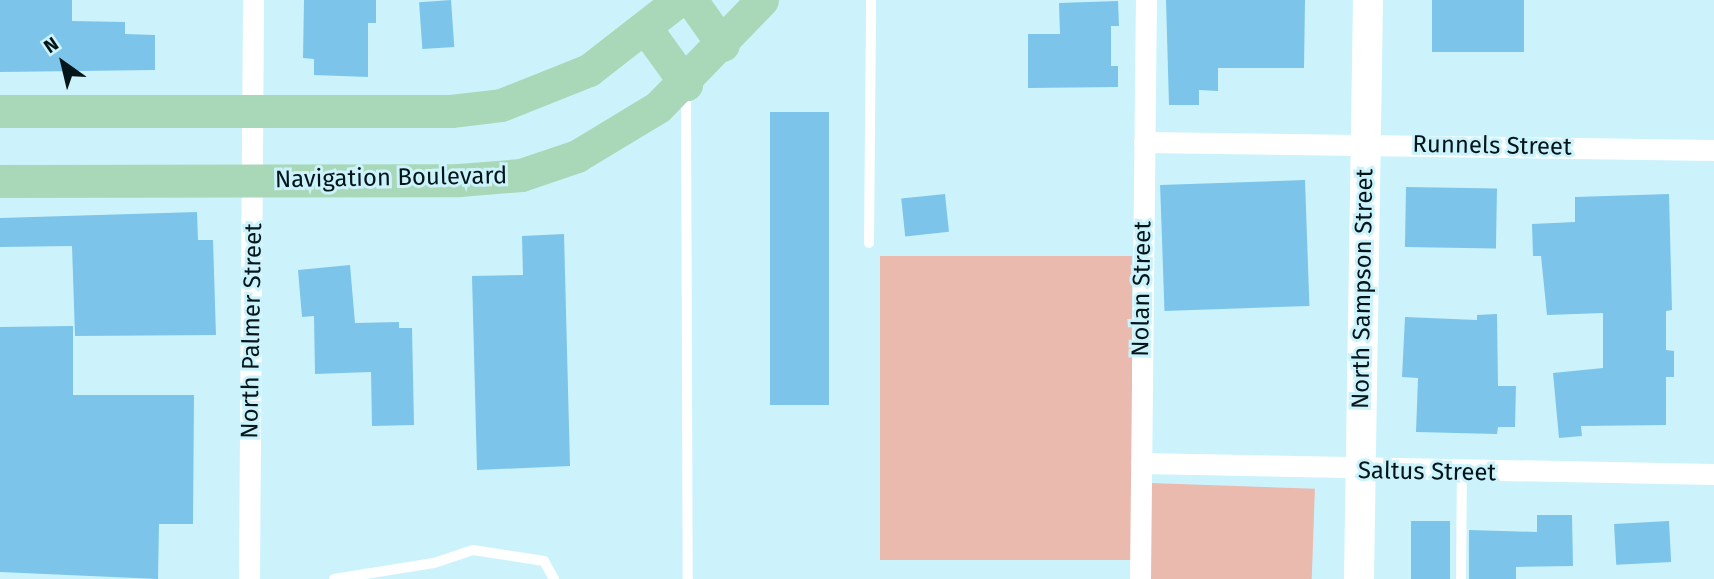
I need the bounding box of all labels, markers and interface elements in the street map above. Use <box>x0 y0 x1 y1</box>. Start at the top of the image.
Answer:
north arrow <box>28 28 98 98</box>
text: N <box>39 32 63 58</box>
street label: Runnels Street <box>1412 130 1572 162</box>
street label: Navigation Boulevard <box>275 162 507 194</box>
street label: North Sampson Street <box>1347 169 1379 409</box>
street label: Nolan Street <box>1126 221 1158 357</box>
street label: North Palmer Street <box>236 223 268 439</box>
street label: Saltus Street <box>1358 456 1496 488</box>

